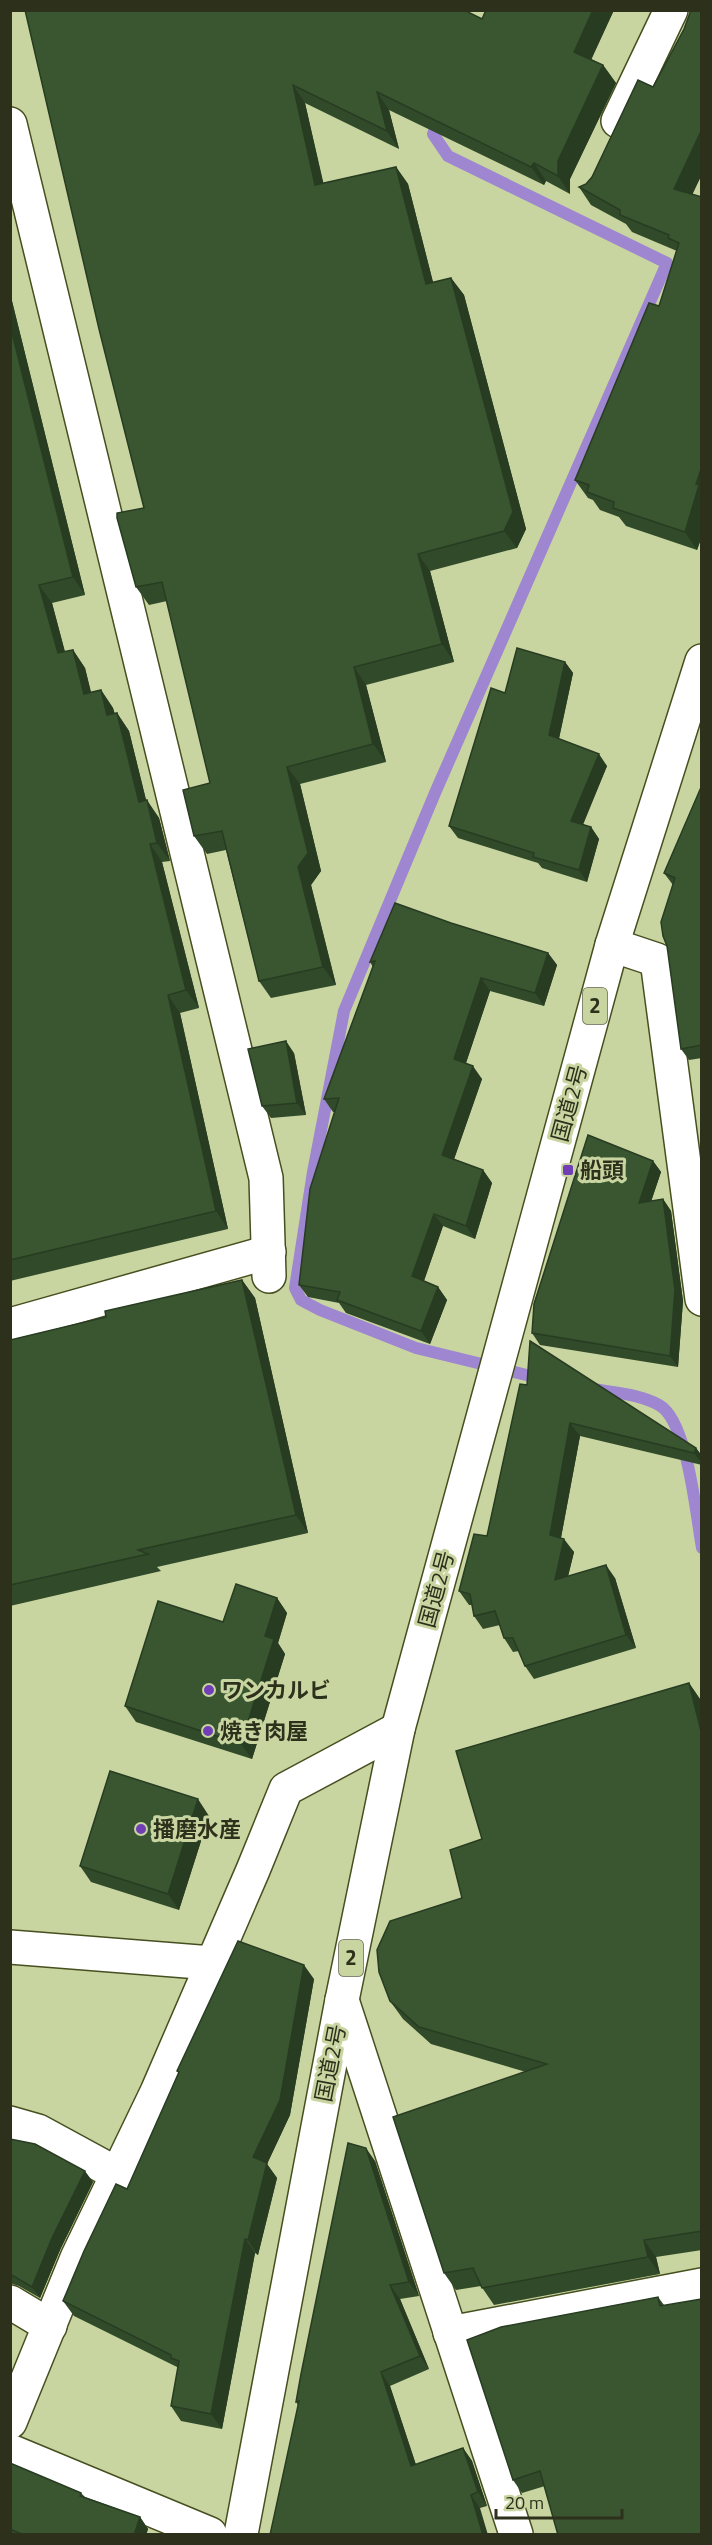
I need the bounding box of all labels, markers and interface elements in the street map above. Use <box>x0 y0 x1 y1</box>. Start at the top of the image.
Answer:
road number: 2 <box>583 988 607 1024</box>
street label: 国道2号 <box>542 1061 596 1145</box>
place label: 船頭 <box>580 1153 624 1187</box>
marker: 船頭 <box>561 1163 575 1177</box>
street label: 国道2号 <box>409 1547 463 1631</box>
place label: ワンカルビ <box>221 1673 331 1707</box>
marker: ワンカルビ <box>202 1683 216 1697</box>
place label: 焼き肉屋 <box>220 1714 308 1748</box>
marker: 焼き肉屋 <box>201 1724 215 1738</box>
place label: 播磨水産 <box>153 1812 241 1846</box>
marker: 播磨水産 <box>134 1822 148 1836</box>
road number: 2 <box>339 1940 363 1976</box>
street label: 国道2号 <box>306 2021 354 2105</box>
scale bar <box>496 2482 622 2520</box>
text: 20 m <box>505 2489 544 2516</box>

